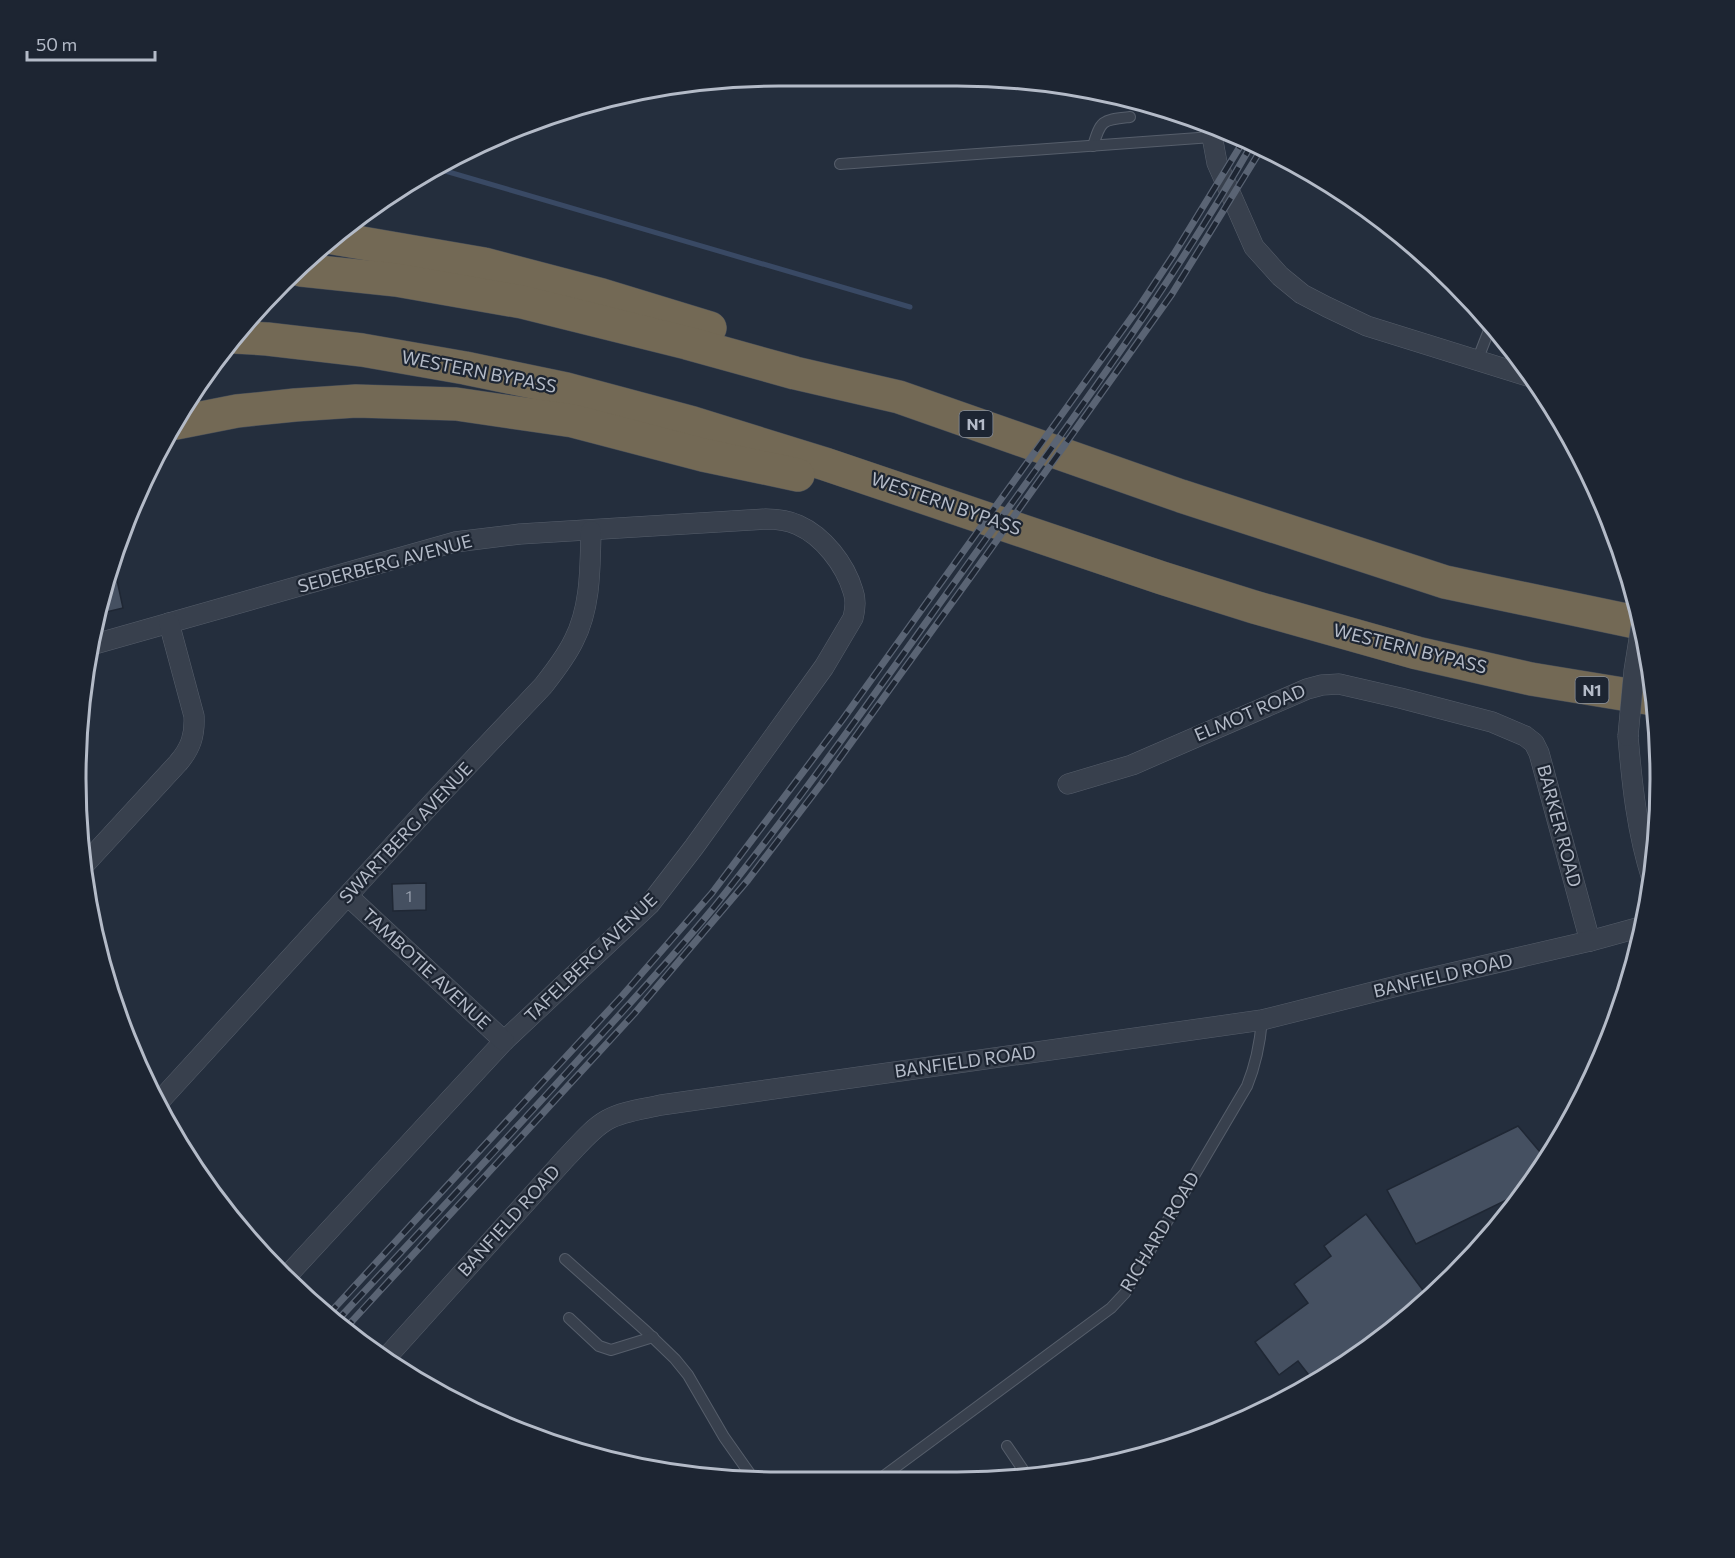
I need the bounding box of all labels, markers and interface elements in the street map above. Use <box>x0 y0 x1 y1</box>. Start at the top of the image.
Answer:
scale bar <box>27 24 154 62</box>
text: 50 m <box>36 33 77 55</box>
street label: WESTERN BYPASS <box>400 345 559 397</box>
road number: N1 <box>960 411 992 437</box>
street label: WESTERN BYPASS <box>868 467 1024 539</box>
street label: SEDERBERG AVENUE <box>295 529 474 597</box>
street label: WESTERN BYPASS <box>1331 618 1489 678</box>
road number: N1 <box>1576 677 1608 703</box>
street label: ELMOT ROAD <box>1191 679 1309 745</box>
street label: SWARTBERG AVENUE <box>334 757 476 908</box>
street label: BARKER ROAD <box>1533 762 1587 889</box>
house number: 1 <box>406 887 412 905</box>
street label: TAFELBERG AVENUE <box>519 888 661 1026</box>
street label: TAMBOTIE AVENUE <box>358 903 495 1033</box>
street label: BANFIELD ROAD <box>1371 948 1515 1002</box>
street label: BANFIELD ROAD <box>893 1040 1037 1082</box>
street label: BANFIELD ROAD <box>452 1160 564 1281</box>
street label: RICHARD ROAD <box>1115 1168 1204 1295</box>

